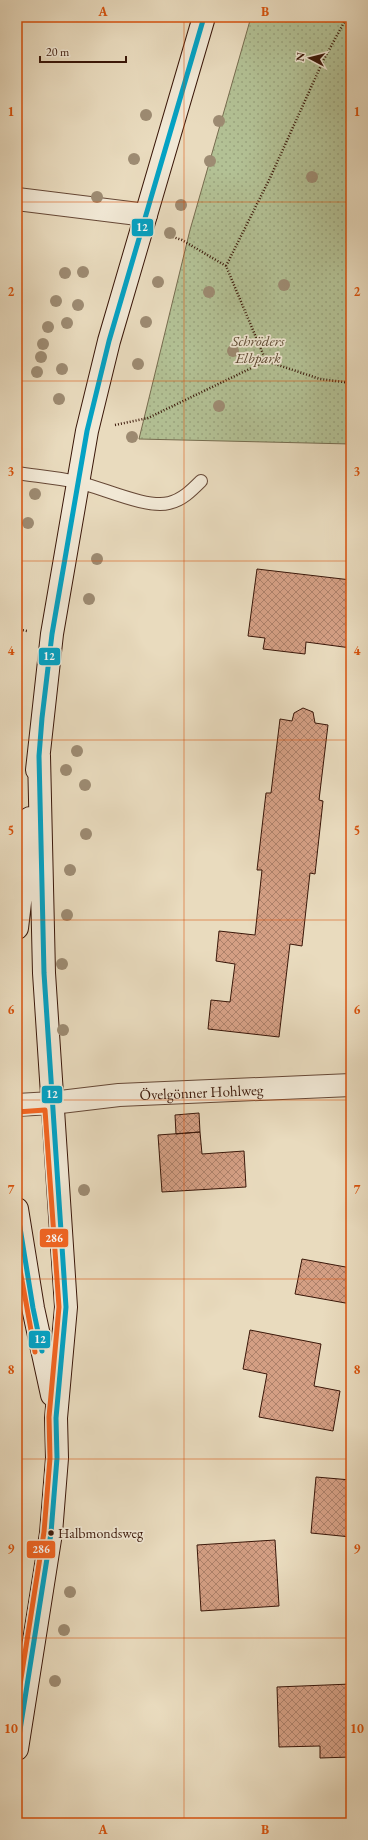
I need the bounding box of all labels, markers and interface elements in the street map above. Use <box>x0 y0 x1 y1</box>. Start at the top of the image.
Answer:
text: A <box>97 3 108 20</box>
text: B <box>261 3 269 20</box>
scale bar <box>40 38 126 64</box>
north arrow <box>290 38 330 78</box>
text: 20 m <box>46 44 70 60</box>
text: N <box>293 51 308 62</box>
text: 1 <box>8 103 15 120</box>
text: 1 <box>354 103 361 120</box>
line badge: 12 <box>131 218 154 237</box>
text: 12 <box>136 220 148 234</box>
text: 2 <box>8 283 15 300</box>
text: 2 <box>354 283 361 300</box>
park label: Schröders Elbpark <box>231 331 285 367</box>
text: 3 <box>8 463 15 480</box>
text: 3 <box>354 463 361 480</box>
text: 4 <box>8 642 15 659</box>
text: 4 <box>354 642 361 659</box>
line badge: 12 <box>38 647 61 666</box>
text: 12 <box>43 649 55 663</box>
text: 5 <box>8 822 14 839</box>
text: 5 <box>354 822 360 839</box>
text: 6 <box>8 1001 15 1018</box>
text: 6 <box>354 1001 361 1018</box>
street label: Övelgönner Hohlweg <box>139 1079 264 1104</box>
line badge: 12 <box>41 1085 63 1104</box>
text: 12 <box>46 1087 58 1101</box>
text: 7 <box>8 1181 15 1198</box>
text: 7 <box>354 1181 361 1198</box>
line badge: 286 <box>39 1228 69 1248</box>
text: 286 <box>45 1231 63 1245</box>
line badge: 12 <box>28 1330 51 1349</box>
text: 12 <box>34 1332 46 1346</box>
text: 8 <box>8 1361 15 1378</box>
text: 8 <box>354 1361 361 1378</box>
place label: Halbmondsweg <box>58 1524 144 1542</box>
marker: Halbmondsweg <box>46 1528 56 1538</box>
text: 9 <box>8 1540 15 1557</box>
line badge: 286 <box>26 1540 56 1559</box>
text: 9 <box>354 1540 361 1557</box>
text: 286 <box>32 1542 50 1556</box>
text: 10 <box>4 1720 18 1737</box>
text: 10 <box>350 1720 364 1737</box>
text: A <box>97 1821 108 1838</box>
text: B <box>261 1821 269 1838</box>

